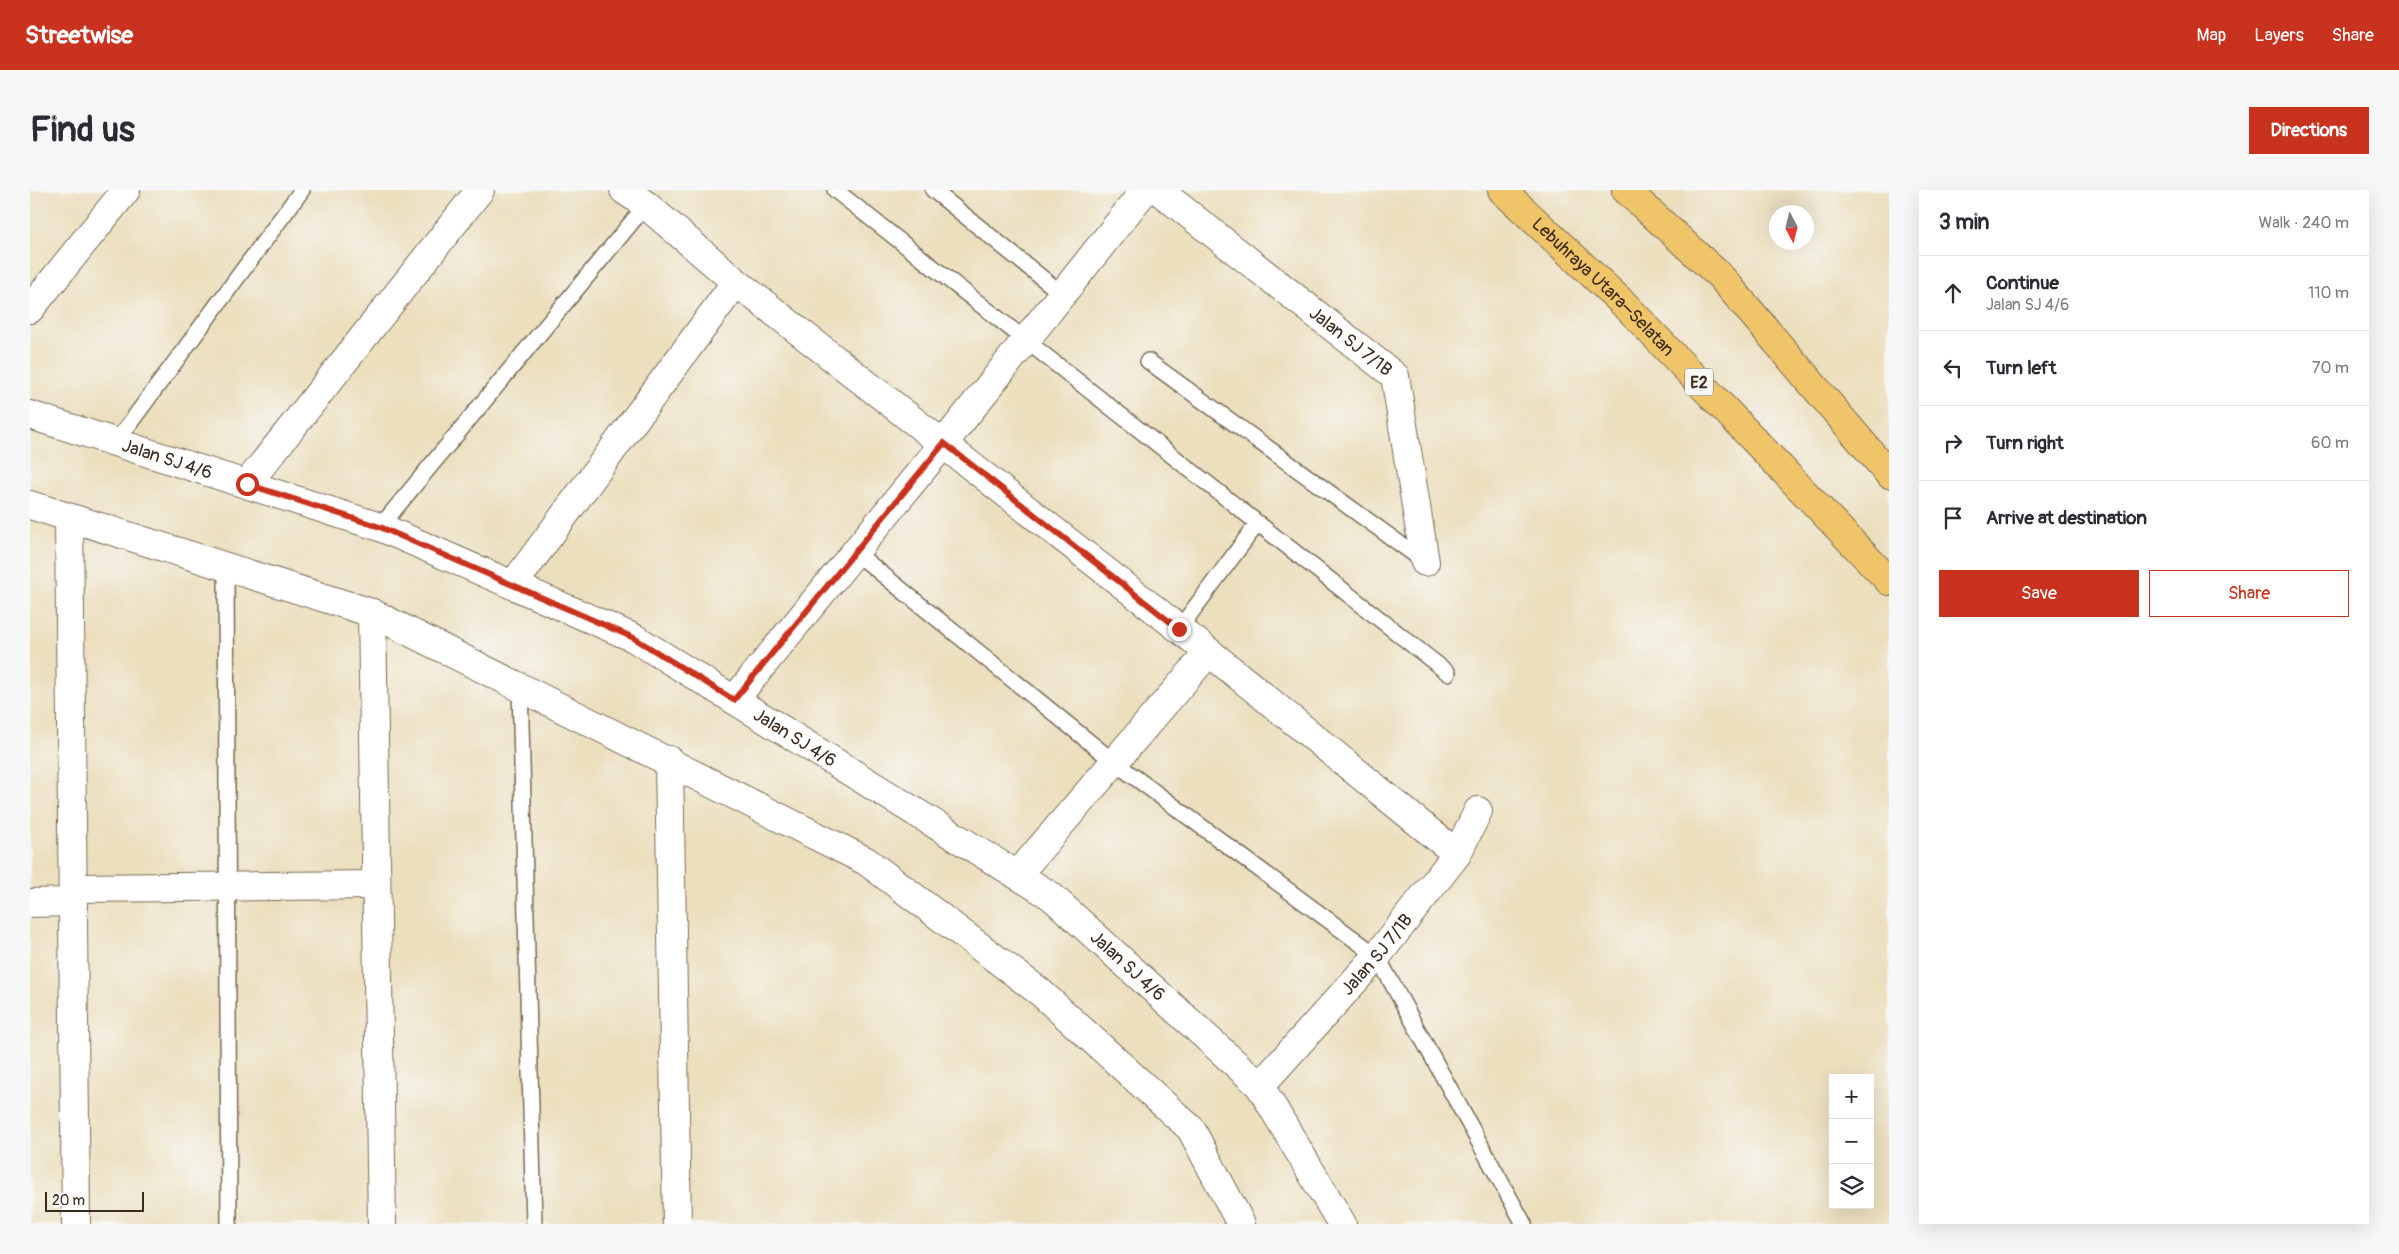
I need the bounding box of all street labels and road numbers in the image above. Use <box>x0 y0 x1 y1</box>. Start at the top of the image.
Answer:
street label: Lebuhraya Utara–Selatan <box>1527 213 1679 361</box>
street label: Jalan SJ 7/1B <box>1304 302 1397 381</box>
road number: E2 <box>1685 368 1713 396</box>
street label: Jalan SJ 4/6 <box>119 434 215 485</box>
street label: Jalan SJ 4/6 <box>749 704 841 772</box>
street label: Jalan SJ 7/1B <box>1336 909 1418 1000</box>
street label: Jalan SJ 4/6 <box>1085 926 1170 1006</box>

